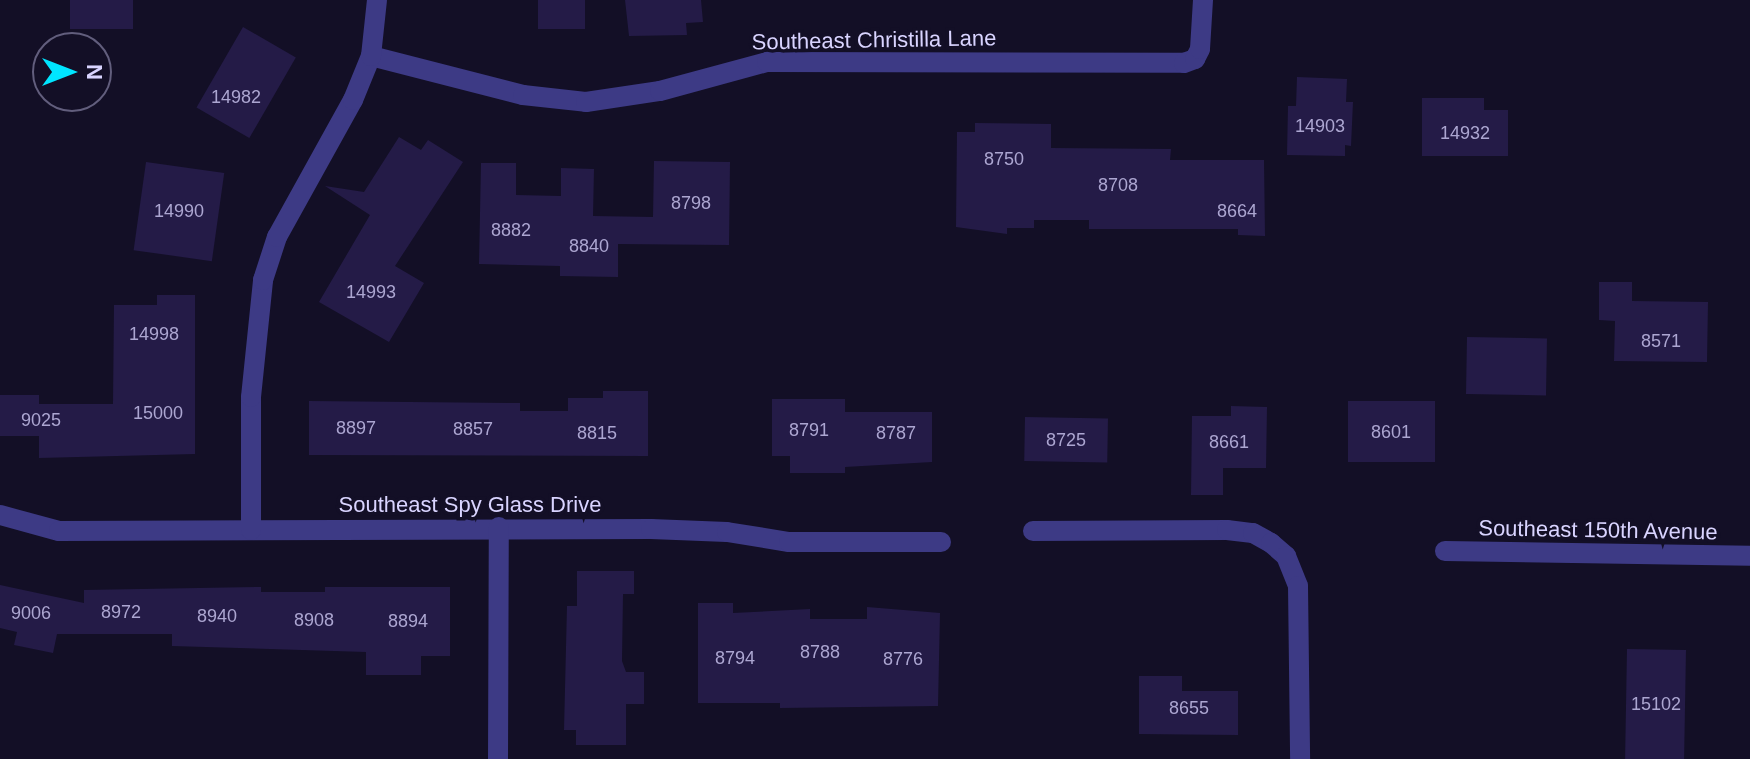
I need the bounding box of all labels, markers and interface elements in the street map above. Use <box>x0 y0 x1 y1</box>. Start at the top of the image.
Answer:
street label: Southeast Christilla Lane <box>751 25 997 55</box>
north arrow <box>32 32 112 112</box>
text: N <box>82 64 107 80</box>
house number: 14982 <box>211 86 261 108</box>
house number: 14903 <box>1295 115 1345 137</box>
house number: 14932 <box>1440 122 1490 144</box>
house number: 8750 <box>984 148 1024 170</box>
house number: 8708 <box>1098 174 1138 196</box>
house number: 8798 <box>671 192 711 214</box>
house number: 14990 <box>154 200 204 222</box>
house number: 8664 <box>1217 200 1257 222</box>
house number: 8882 <box>491 219 531 241</box>
house number: 8840 <box>569 235 609 257</box>
house number: 14993 <box>346 281 396 303</box>
house number: 14998 <box>129 323 179 345</box>
house number: 8571 <box>1641 330 1681 352</box>
house number: 15000 <box>133 402 183 424</box>
house number: 9025 <box>21 409 61 431</box>
house number: 8897 <box>336 417 376 439</box>
house number: 8857 <box>453 418 493 440</box>
house number: 8791 <box>789 419 829 441</box>
house number: 8601 <box>1371 421 1411 443</box>
house number: 8815 <box>577 422 617 444</box>
house number: 8787 <box>876 422 916 444</box>
house number: 8725 <box>1046 429 1086 451</box>
house number: 8661 <box>1209 431 1249 453</box>
street label: Southeast Spy Glass Drive <box>339 492 601 518</box>
street label: Southeast 150th Avenue <box>1478 515 1718 545</box>
house number: 8972 <box>101 601 141 623</box>
house number: 9006 <box>11 602 51 624</box>
house number: 8940 <box>197 605 237 627</box>
house number: 8908 <box>294 609 334 631</box>
house number: 8894 <box>388 610 428 632</box>
house number: 8788 <box>800 641 840 663</box>
house number: 8794 <box>715 647 755 669</box>
house number: 8776 <box>883 648 923 670</box>
house number: 15102 <box>1631 693 1681 715</box>
house number: 8655 <box>1169 697 1209 719</box>

